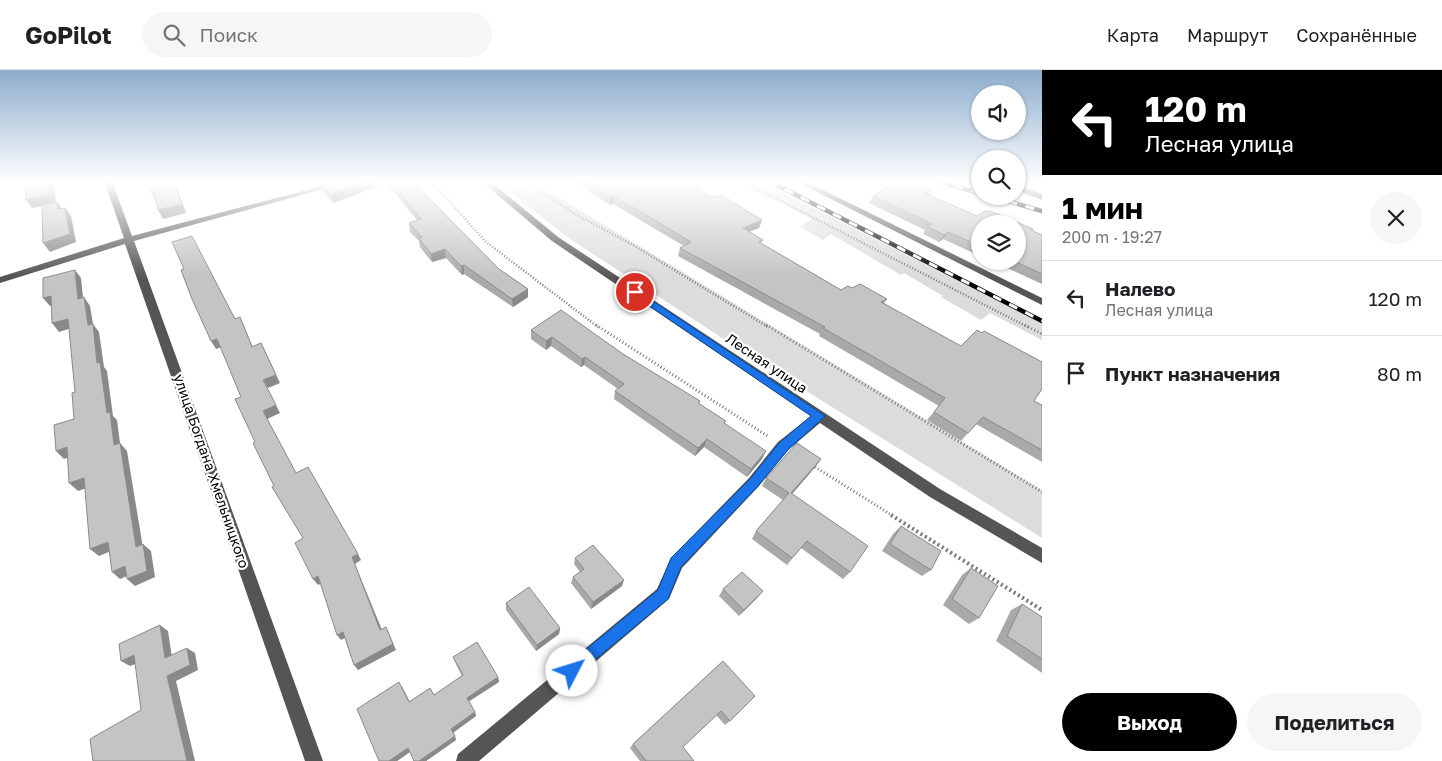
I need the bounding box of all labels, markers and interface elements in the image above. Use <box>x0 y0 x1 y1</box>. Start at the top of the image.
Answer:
search box <box>142 12 492 57</box>
text: GoPilot <box>25 20 112 49</box>
icon: search <box>160 21 188 49</box>
text: Поиск <box>200 23 258 46</box>
text: Карта <box>1107 24 1159 46</box>
text: Маршрут <box>1187 24 1268 46</box>
text: Сохранённые <box>1296 24 1417 46</box>
map controls <box>971 85 1026 270</box>
button: sound <box>971 85 1026 140</box>
text: 120 m <box>1145 88 1247 130</box>
icon: left <box>1062 90 1127 155</box>
text: Лесная улица <box>1145 130 1294 157</box>
button: search <box>971 150 1026 205</box>
text: 1 мин <box>1062 190 1143 226</box>
button: close <box>1370 192 1422 244</box>
button: layers <box>971 215 1026 270</box>
text: 200 m · 19:27 <box>1062 227 1162 247</box>
pin <box>614 271 656 313</box>
text: Налево <box>1105 277 1175 300</box>
icon: arrive <box>621 278 649 306</box>
icon: left <box>1062 284 1090 312</box>
text: 120 m <box>1368 287 1422 310</box>
text: Лесная улица <box>1105 300 1213 320</box>
street label: Лесная улица <box>723 329 811 397</box>
icon: arrive <box>1062 359 1090 387</box>
text: Пункт назначения <box>1105 362 1280 385</box>
text: 80 m <box>1377 362 1422 385</box>
street label: улица Богдана Хмельницкого <box>171 372 253 570</box>
position arrow <box>545 644 597 696</box>
button: Выход <box>1062 693 1237 751</box>
button: Поделиться <box>1247 693 1422 751</box>

